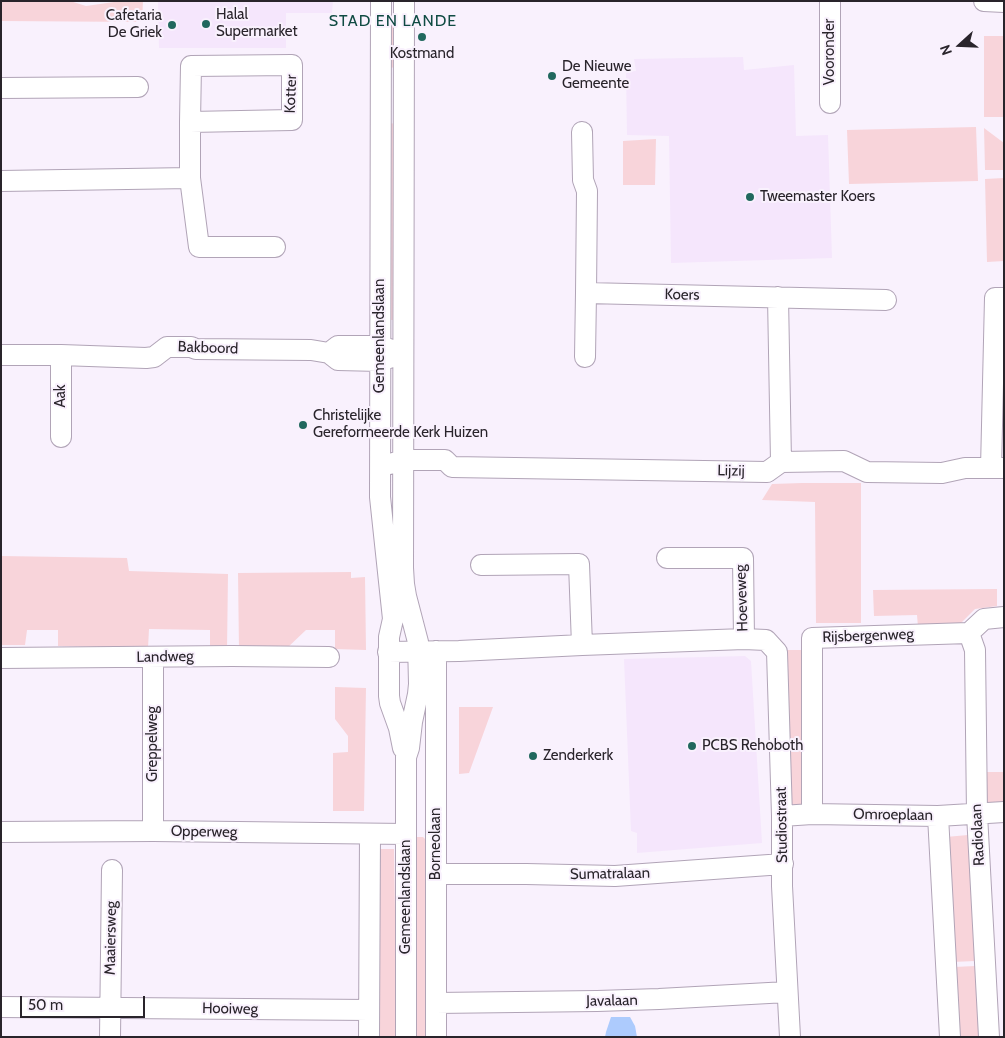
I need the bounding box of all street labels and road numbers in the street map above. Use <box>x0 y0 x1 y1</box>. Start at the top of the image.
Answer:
street label: Vooronder <box>821 19 839 85</box>
street label: Kotter <box>281 74 301 114</box>
street label: Gemeenlandslaan <box>371 279 389 393</box>
street label: Koers <box>664 286 700 304</box>
street label: Bakboord <box>177 338 239 358</box>
street label: Aak <box>52 384 70 408</box>
street label: Lijzij <box>717 462 745 480</box>
street label: Hoeveweg <box>732 564 752 632</box>
street label: Rijsbergenweg <box>822 625 914 647</box>
street label: Landweg <box>136 648 194 666</box>
street label: Greppelweg <box>144 706 162 782</box>
street label: Studiostraat <box>772 787 792 863</box>
street label: Radiolaan <box>967 803 989 867</box>
street label: Omroeplaan <box>853 805 933 825</box>
street label: Borneolaan <box>427 808 445 880</box>
street label: Opperweg <box>171 822 237 842</box>
street label: Gemeenlandslaan <box>397 840 415 954</box>
street label: Sumatralaan <box>570 864 650 884</box>
street label: Maaiersweg <box>101 901 121 975</box>
street label: Javalaan <box>586 992 638 1010</box>
street label: Hooiweg <box>202 1000 258 1018</box>

